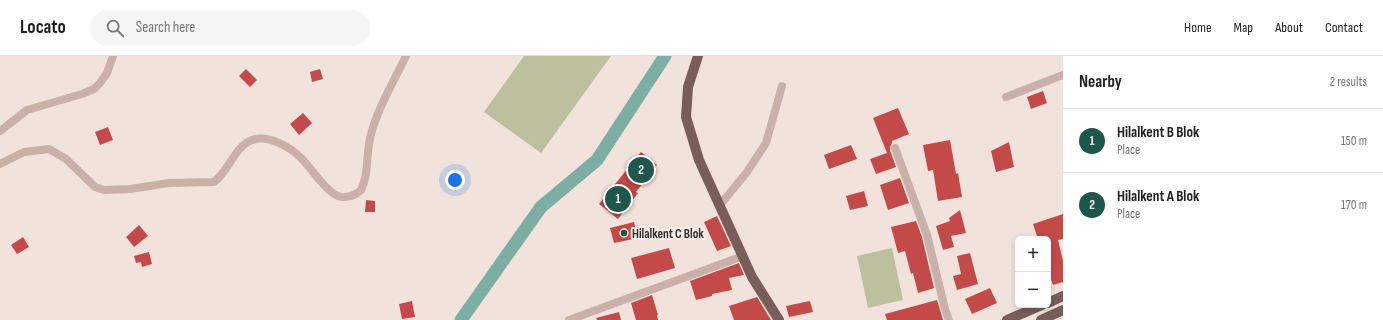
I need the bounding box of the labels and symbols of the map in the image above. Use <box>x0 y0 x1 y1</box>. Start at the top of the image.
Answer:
pin: 2 <box>628 155 654 185</box>
your location <box>445 170 465 190</box>
pin: 1 <box>605 184 631 214</box>
place label: Hilalkent C Blok <box>632 226 704 242</box>
marker: Hilalkent C Blok <box>619 228 629 238</box>

